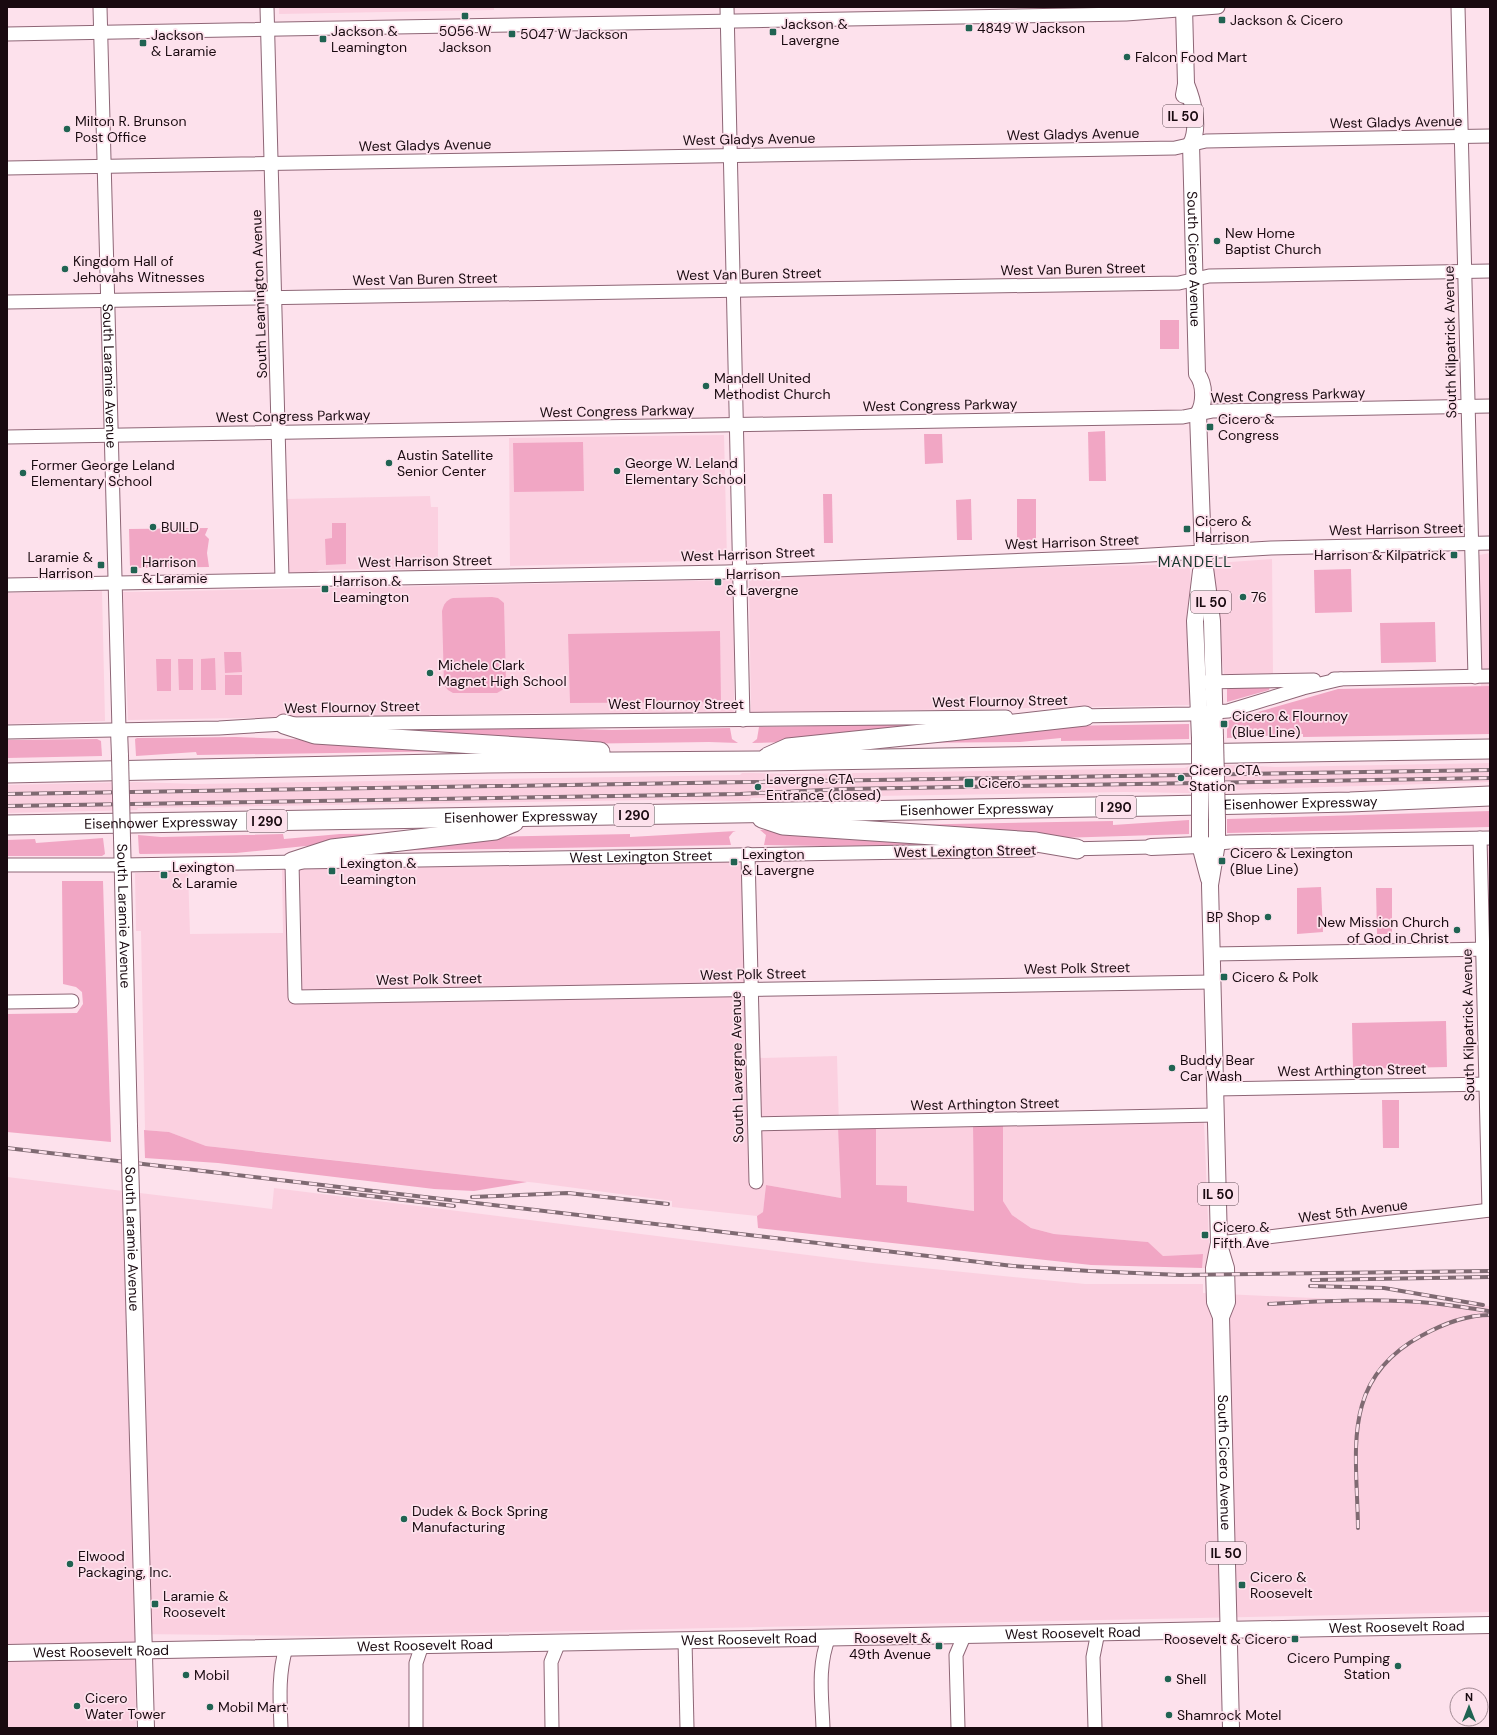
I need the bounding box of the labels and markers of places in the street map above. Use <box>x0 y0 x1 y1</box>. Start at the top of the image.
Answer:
marker: 5056 W Jackson <box>460 11 470 21</box>
place label: Jackson & Cicero <box>1230 11 1343 29</box>
place label: Jackson & Lavergne <box>781 15 848 49</box>
marker: Jackson & Cicero <box>1217 15 1227 25</box>
place label: 4849 W Jackson <box>977 19 1085 37</box>
place label: Jackson & Leamington <box>331 22 407 56</box>
place label: 5056 W Jackson <box>439 22 492 56</box>
marker: 4849 W Jackson <box>964 23 974 33</box>
place label: 5047 W Jackson <box>520 25 628 43</box>
place label: Jackson & Laramie <box>151 26 217 60</box>
marker: Jackson & Lavergne <box>768 27 778 37</box>
marker: 5047 W Jackson <box>507 29 517 39</box>
marker: Jackson & Leamington <box>318 34 328 44</box>
marker: Jackson & Laramie <box>138 38 148 48</box>
place label: Falcon Food Mart <box>1135 48 1247 66</box>
marker: Falcon Food Mart <box>1122 52 1132 62</box>
place label: Milton R. Brunson Post Office <box>75 112 186 146</box>
marker: Milton R. Brunson Post Office <box>62 124 72 134</box>
place label: New Home Baptist Church <box>1225 224 1321 258</box>
marker: New Home Baptist Church <box>1212 236 1222 246</box>
place label: Kingdom Hall of Jehovahs Witnesses <box>73 252 205 286</box>
marker: Kingdom Hall of Jehovahs Witnesses <box>60 264 70 274</box>
place label: Mandell United Methodist Church <box>714 369 830 403</box>
marker: Mandell United Methodist Church <box>701 381 711 391</box>
place label: Cicero & Congress <box>1218 410 1279 444</box>
marker: Cicero & Congress <box>1205 422 1215 432</box>
place label: Austin Satellite Senior Center <box>397 446 493 480</box>
place label: George W. Leland Elementary School <box>625 454 746 488</box>
place label: Former George Leland Elementary School <box>31 456 175 490</box>
marker: Austin Satellite Senior Center <box>384 458 394 468</box>
marker: George W. Leland Elementary School <box>612 466 622 476</box>
marker: Former George Leland Elementary School <box>18 468 28 478</box>
place label: Cicero & Harrison <box>1195 512 1252 546</box>
place label: BUILD <box>161 518 199 536</box>
marker: BUILD <box>148 522 158 532</box>
marker: Cicero & Harrison <box>1182 524 1192 534</box>
place label: Harrison & Kilpatrick <box>1314 546 1446 564</box>
place label: Laramie & Harrison <box>27 548 93 582</box>
marker: Harrison & Kilpatrick <box>1449 550 1459 560</box>
place label: Harrison & Laramie <box>142 553 208 587</box>
marker: Laramie & Harrison <box>96 560 106 570</box>
marker: Harrison & Laramie <box>129 565 139 575</box>
place label: Harrison & Lavergne <box>726 565 799 599</box>
place label: Harrison & Leamington <box>333 572 409 606</box>
marker: Harrison & Lavergne <box>713 577 723 587</box>
marker: Harrison & Leamington <box>320 584 330 594</box>
place label: 76 <box>1251 588 1267 606</box>
marker: 76 <box>1238 592 1248 602</box>
place label: Michele Clark Magnet High School <box>438 656 567 690</box>
marker: Michele Clark Magnet High School <box>425 668 435 678</box>
place label: Cicero & Flournoy (Blue Line) <box>1232 707 1348 741</box>
marker: Cicero & Flournoy (Blue Line) <box>1219 719 1229 729</box>
place label: Cicero CTA Station <box>1189 761 1261 795</box>
place label: Lavergne CTA Entrance (closed) <box>766 770 881 804</box>
marker: Cicero CTA Station <box>1176 773 1186 783</box>
place label: Cicero <box>978 774 1021 792</box>
marker: Cicero <box>963 777 975 789</box>
marker: Lavergne CTA Entrance (closed) <box>753 782 763 792</box>
place label: Cicero & Lexington (Blue Line) <box>1230 844 1353 878</box>
place label: Lexington & Lavergne <box>742 845 815 879</box>
place label: Lexington & Leamington <box>340 854 417 888</box>
marker: Cicero & Lexington (Blue Line) <box>1217 856 1227 866</box>
marker: Lexington & Lavergne <box>729 857 739 867</box>
place label: Lexington & Laramie <box>172 858 238 892</box>
marker: Lexington & Leamington <box>327 866 337 876</box>
marker: Lexington & Laramie <box>159 870 169 880</box>
place label: BP Shop <box>1206 908 1260 926</box>
marker: BP Shop <box>1263 912 1273 922</box>
place label: New Mission Church of God in Christ <box>1318 913 1449 947</box>
marker: New Mission Church of God in Christ <box>1452 925 1462 935</box>
place label: Cicero & Polk <box>1232 968 1319 986</box>
marker: Cicero & Polk <box>1219 972 1229 982</box>
place label: Buddy Bear Car Wash <box>1180 1051 1255 1085</box>
marker: Buddy Bear Car Wash <box>1167 1063 1177 1073</box>
place label: Cicero & Fifth Ave <box>1213 1218 1270 1252</box>
marker: Cicero & Fifth Ave <box>1200 1230 1210 1240</box>
place label: Dudek & Bock Spring Manufacturing <box>412 1502 548 1536</box>
marker: Dudek & Bock Spring Manufacturing <box>399 1514 409 1524</box>
place label: Elwood Packaging, Inc. <box>78 1547 172 1581</box>
marker: Elwood Packaging, Inc. <box>65 1559 75 1569</box>
place label: Cicero & Roosevelt <box>1250 1568 1313 1602</box>
marker: Cicero & Roosevelt <box>1237 1580 1247 1590</box>
place label: Laramie & Roosevelt <box>163 1587 229 1621</box>
marker: Laramie & Roosevelt <box>150 1599 160 1609</box>
place label: Roosevelt & 49th Avenue <box>849 1629 931 1663</box>
place label: Roosevelt & Cicero <box>1164 1630 1287 1648</box>
marker: Roosevelt & Cicero <box>1290 1634 1300 1644</box>
marker: Roosevelt & 49th Avenue <box>934 1641 944 1651</box>
place label: Cicero Pumping Station <box>1287 1649 1390 1683</box>
marker: Cicero Pumping Station <box>1393 1661 1403 1671</box>
place label: Mobil <box>194 1666 229 1684</box>
marker: Mobil <box>181 1670 191 1680</box>
place label: Shell <box>1176 1670 1206 1688</box>
marker: Shell <box>1163 1674 1173 1684</box>
place label: Cicero Water Tower <box>85 1689 166 1723</box>
place label: Mobil Mart <box>218 1698 287 1716</box>
marker: Cicero Water Tower <box>72 1701 82 1711</box>
marker: Mobil Mart <box>205 1702 215 1712</box>
place label: Shamrock Motel <box>1177 1706 1281 1724</box>
marker: Shamrock Motel <box>1164 1710 1174 1720</box>

